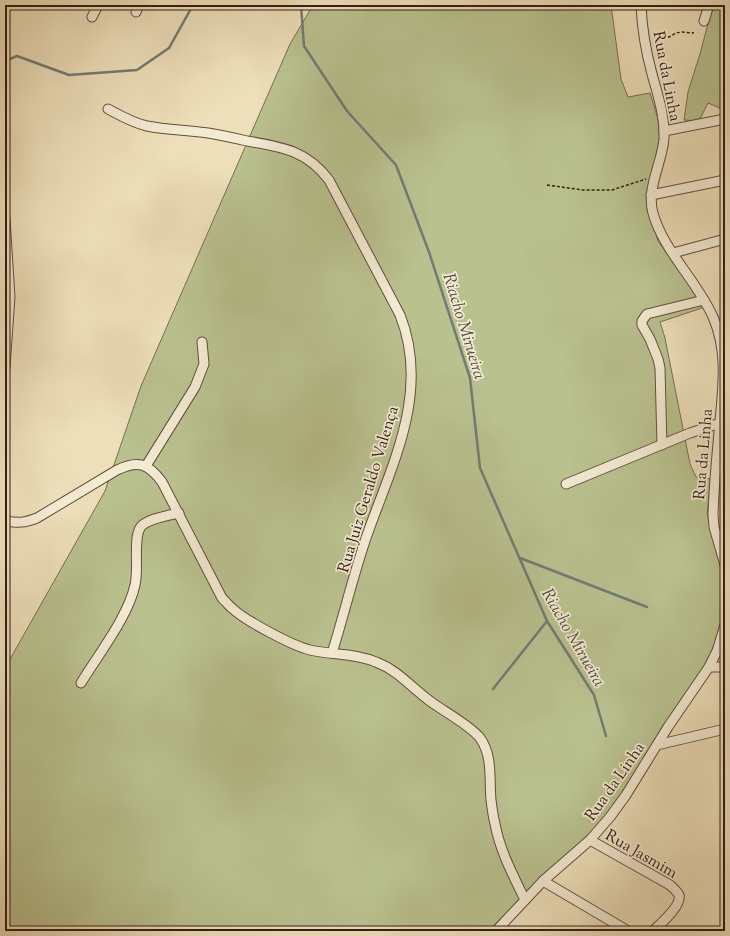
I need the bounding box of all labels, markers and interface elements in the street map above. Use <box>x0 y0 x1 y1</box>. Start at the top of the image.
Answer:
street label: Rua da Linha <box>646 29 686 124</box>
water label: Riacho Mirueira <box>436 271 491 383</box>
street label: Rua Juiz Geraldo Valença <box>333 403 406 576</box>
street label: Rua da Linha <box>689 407 720 501</box>
water label: Riacho Mirueira <box>534 584 610 692</box>
street label: Rua da Linha <box>580 738 652 826</box>
street label: Rua Jasmim <box>600 825 681 885</box>

